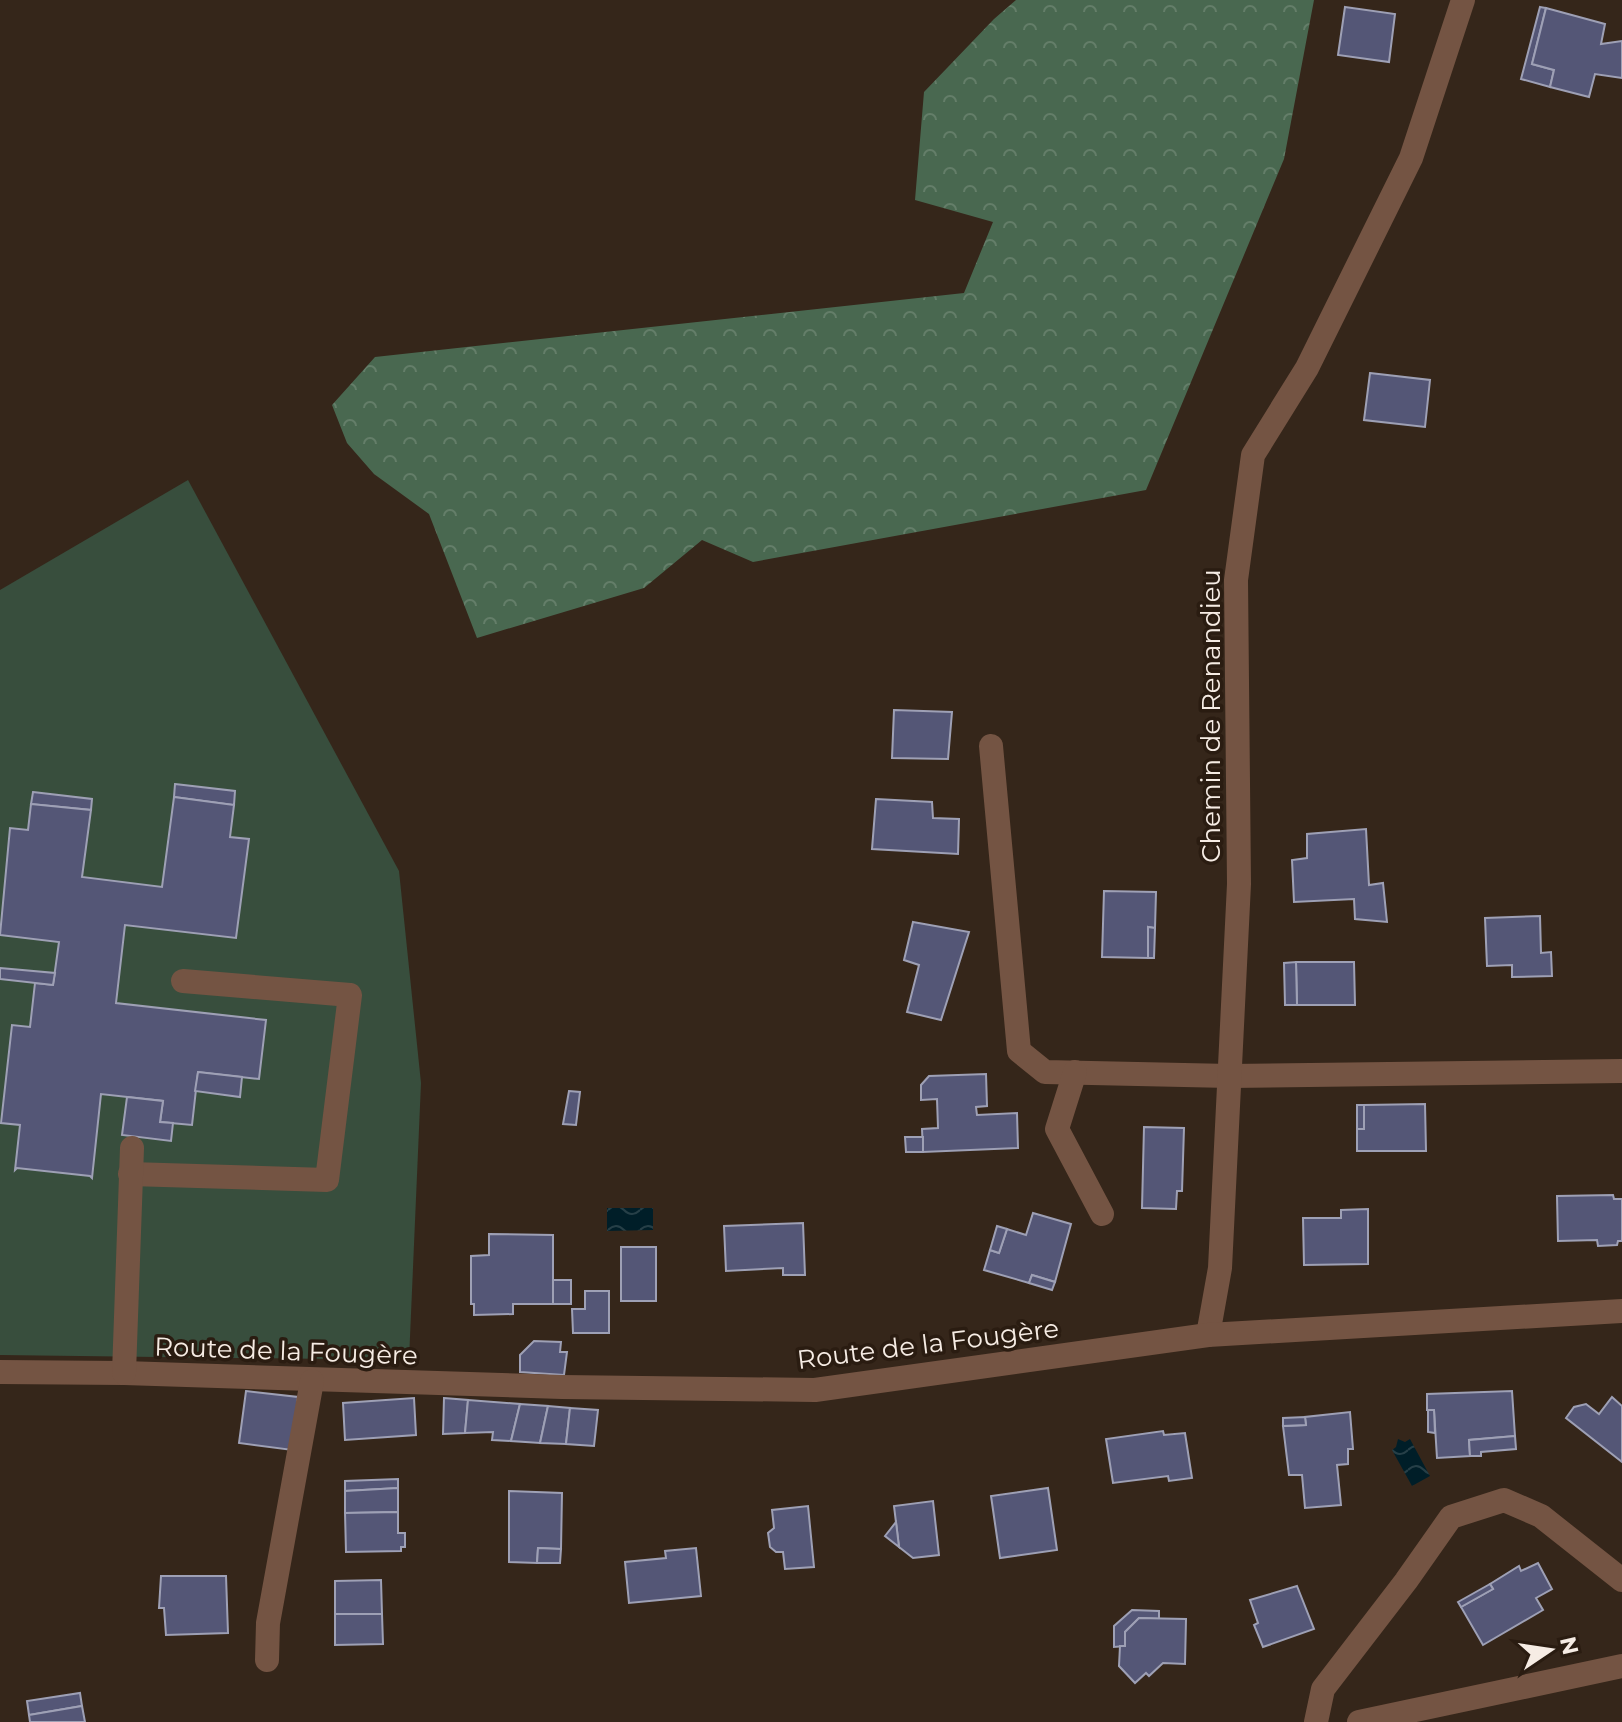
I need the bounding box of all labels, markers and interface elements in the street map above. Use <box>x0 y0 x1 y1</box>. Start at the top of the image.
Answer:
street label: Chemin de Renandieu <box>1195 569 1227 863</box>
street label: Route de la Fougère <box>795 1312 1061 1376</box>
street label: Route de la Fougère <box>154 1330 418 1372</box>
north arrow <box>1510 1610 1590 1690</box>
text: N <box>1554 1634 1584 1657</box>

